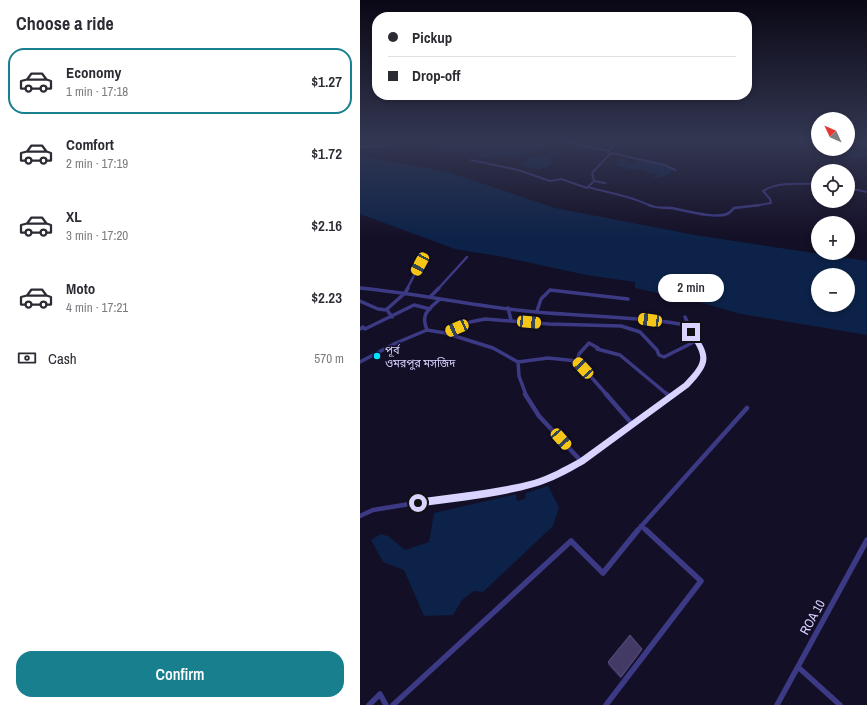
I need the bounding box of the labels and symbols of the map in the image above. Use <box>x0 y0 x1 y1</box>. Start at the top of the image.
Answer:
north arrow <box>811 112 855 156</box>
car <box>409 251 431 277</box>
callout: 2 min <box>658 274 724 302</box>
car <box>637 312 663 328</box>
car <box>517 315 541 329</box>
car <box>444 318 470 338</box>
route end <box>682 323 700 341</box>
place label: পূর্ব ওমরপুর মসজিদ <box>385 343 456 370</box>
marker: পূর্ব ওমরপুর মসজিদ <box>372 351 382 361</box>
car <box>570 355 596 381</box>
car <box>549 426 573 452</box>
route start <box>409 494 427 512</box>
street label: ROA 10 <box>796 597 829 638</box>

